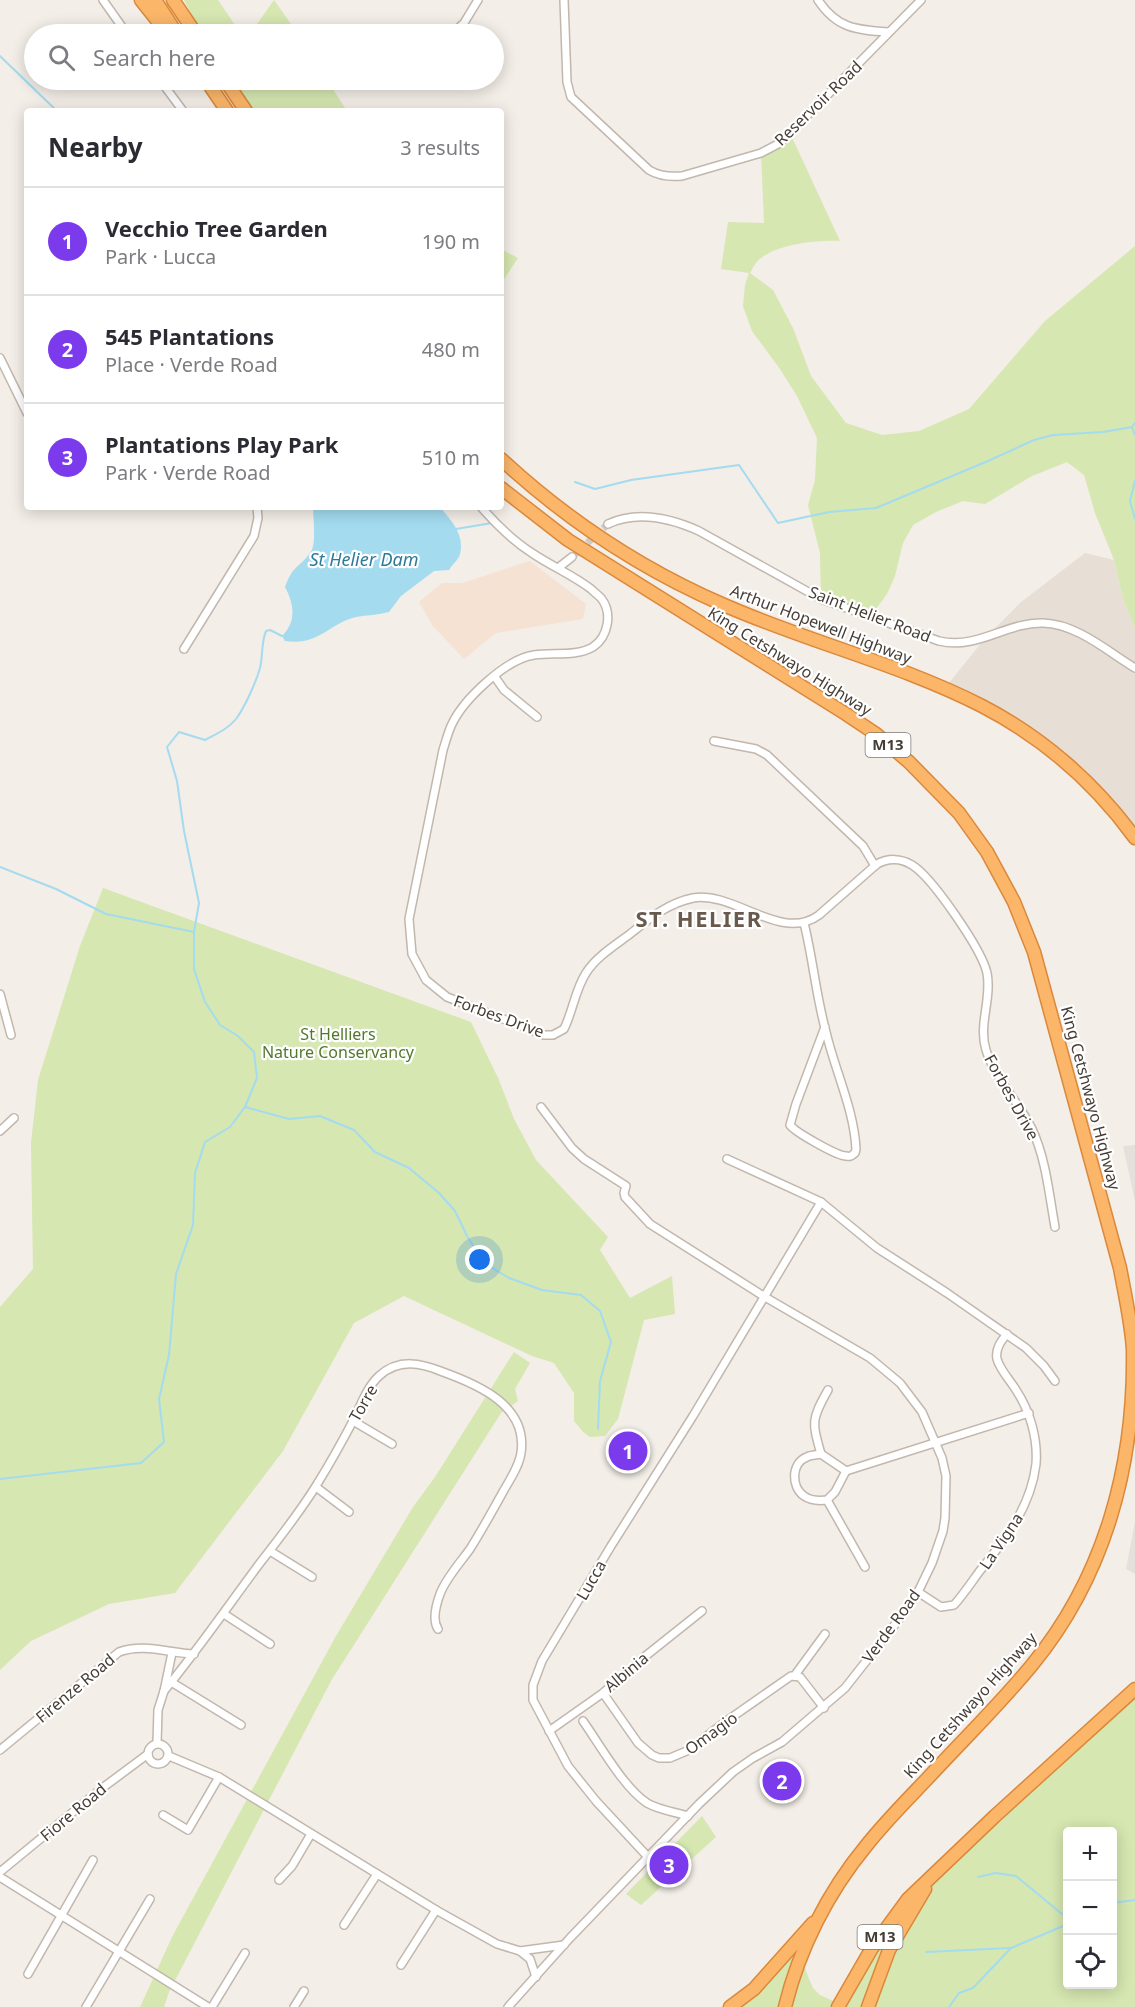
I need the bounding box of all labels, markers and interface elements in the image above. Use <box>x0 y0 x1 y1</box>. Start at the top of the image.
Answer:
search box <box>24 24 504 90</box>
icon: search <box>45 41 78 74</box>
text: Search here <box>93 42 215 72</box>
street label: Reservoir Road <box>770 56 866 150</box>
text: Nearby <box>48 129 143 165</box>
text: 3 results <box>400 134 480 161</box>
text: Vecchio Tree Garden <box>105 213 328 243</box>
text: 1 <box>62 228 73 255</box>
text: 190 m <box>422 228 480 255</box>
text: Park · Lucca <box>105 243 216 270</box>
text: 545 Plantations <box>105 321 274 351</box>
text: 2 <box>62 336 73 363</box>
text: 480 m <box>422 336 480 363</box>
text: Place · Verde Road <box>105 351 278 378</box>
text: Plantations Play Park <box>105 429 338 459</box>
text: 3 <box>62 444 73 471</box>
text: 510 m <box>422 444 480 471</box>
text: Park · Verde Road <box>105 459 271 486</box>
water label: St Helier Dam <box>309 547 419 571</box>
street label: Arthur Hopewell Highway <box>727 579 916 669</box>
street label: Saint Helier Road <box>806 581 934 647</box>
street label: King Cetshwayo Highway <box>704 601 877 721</box>
road number: M13 <box>866 733 910 757</box>
district label: ST. HELIER <box>635 903 763 933</box>
street label: Forbes Drive <box>451 989 547 1043</box>
street label: King Cetshwayo Highway <box>1056 1004 1126 1193</box>
park label: St Helliers Nature Conservancy <box>262 1023 415 1063</box>
street label: Forbes Drive <box>979 1050 1045 1144</box>
your location <box>465 1245 494 1274</box>
street label: Torre <box>344 1380 382 1426</box>
pin: 1 <box>608 1428 648 1474</box>
street label: La Vigna <box>974 1508 1028 1574</box>
street label: Lucca <box>571 1556 611 1604</box>
street label: Verde Road <box>857 1585 925 1667</box>
street label: King Cetshwayo Highway <box>898 1627 1042 1783</box>
street label: Albinia <box>599 1647 653 1697</box>
street label: Firenze Road <box>31 1648 119 1728</box>
street label: Omagio <box>680 1706 742 1760</box>
pin: 2 <box>762 1758 802 1804</box>
street label: Fiore Road <box>35 1778 111 1846</box>
map controls <box>1063 1827 1117 1989</box>
button: + <box>1063 1827 1117 1881</box>
pin: 3 <box>650 1842 688 1888</box>
button: − <box>1063 1881 1117 1935</box>
road number: M13 <box>858 1925 902 1949</box>
button: locate <box>1063 1935 1117 1989</box>

